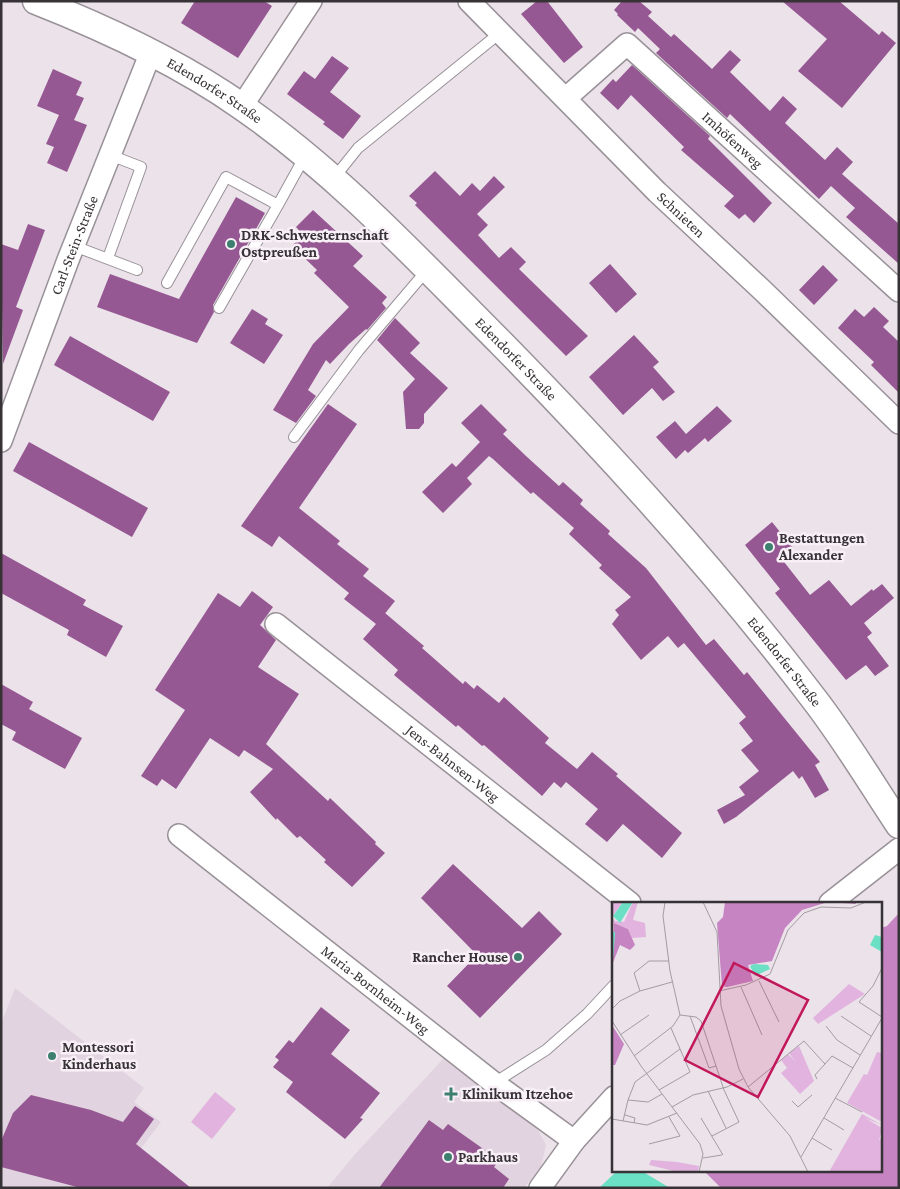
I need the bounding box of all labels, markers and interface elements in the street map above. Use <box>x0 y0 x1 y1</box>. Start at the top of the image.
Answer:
street label: Edendorfer Straße <box>164 54 266 127</box>
street label: Imhöfenweg <box>699 108 766 172</box>
street label: Schnieten <box>654 188 708 241</box>
street label: Carl-Stein-Straße <box>48 193 101 297</box>
place label: DRK-Schwesternschaft Ostpreußen <box>241 227 389 260</box>
marker: DRK-Schwesternschaft Ostpreußen <box>225 238 237 250</box>
street label: Edendorfer Straße <box>472 314 560 404</box>
place label: Bestattungen Alexander <box>778 530 865 563</box>
marker: Bestattungen Alexander <box>763 541 775 553</box>
street label: Edendorfer Straße <box>744 614 825 710</box>
street label: Jens-Bahnsen-Weg <box>401 720 503 806</box>
inset map <box>612 902 882 1172</box>
street label: Maria-Bornheim-Weg <box>318 942 433 1038</box>
place label: Rancher House <box>412 949 508 965</box>
marker: Rancher House <box>512 951 524 963</box>
place label: Montessori Kinderhaus <box>62 1039 136 1072</box>
marker: Montessori Kinderhaus <box>46 1050 58 1062</box>
place label: Klinikum Itzehoe <box>462 1086 573 1102</box>
marker: Klinikum Itzehoe <box>444 1087 458 1101</box>
place label: Parkhaus <box>458 1149 518 1165</box>
marker: Parkhaus <box>442 1151 454 1163</box>

